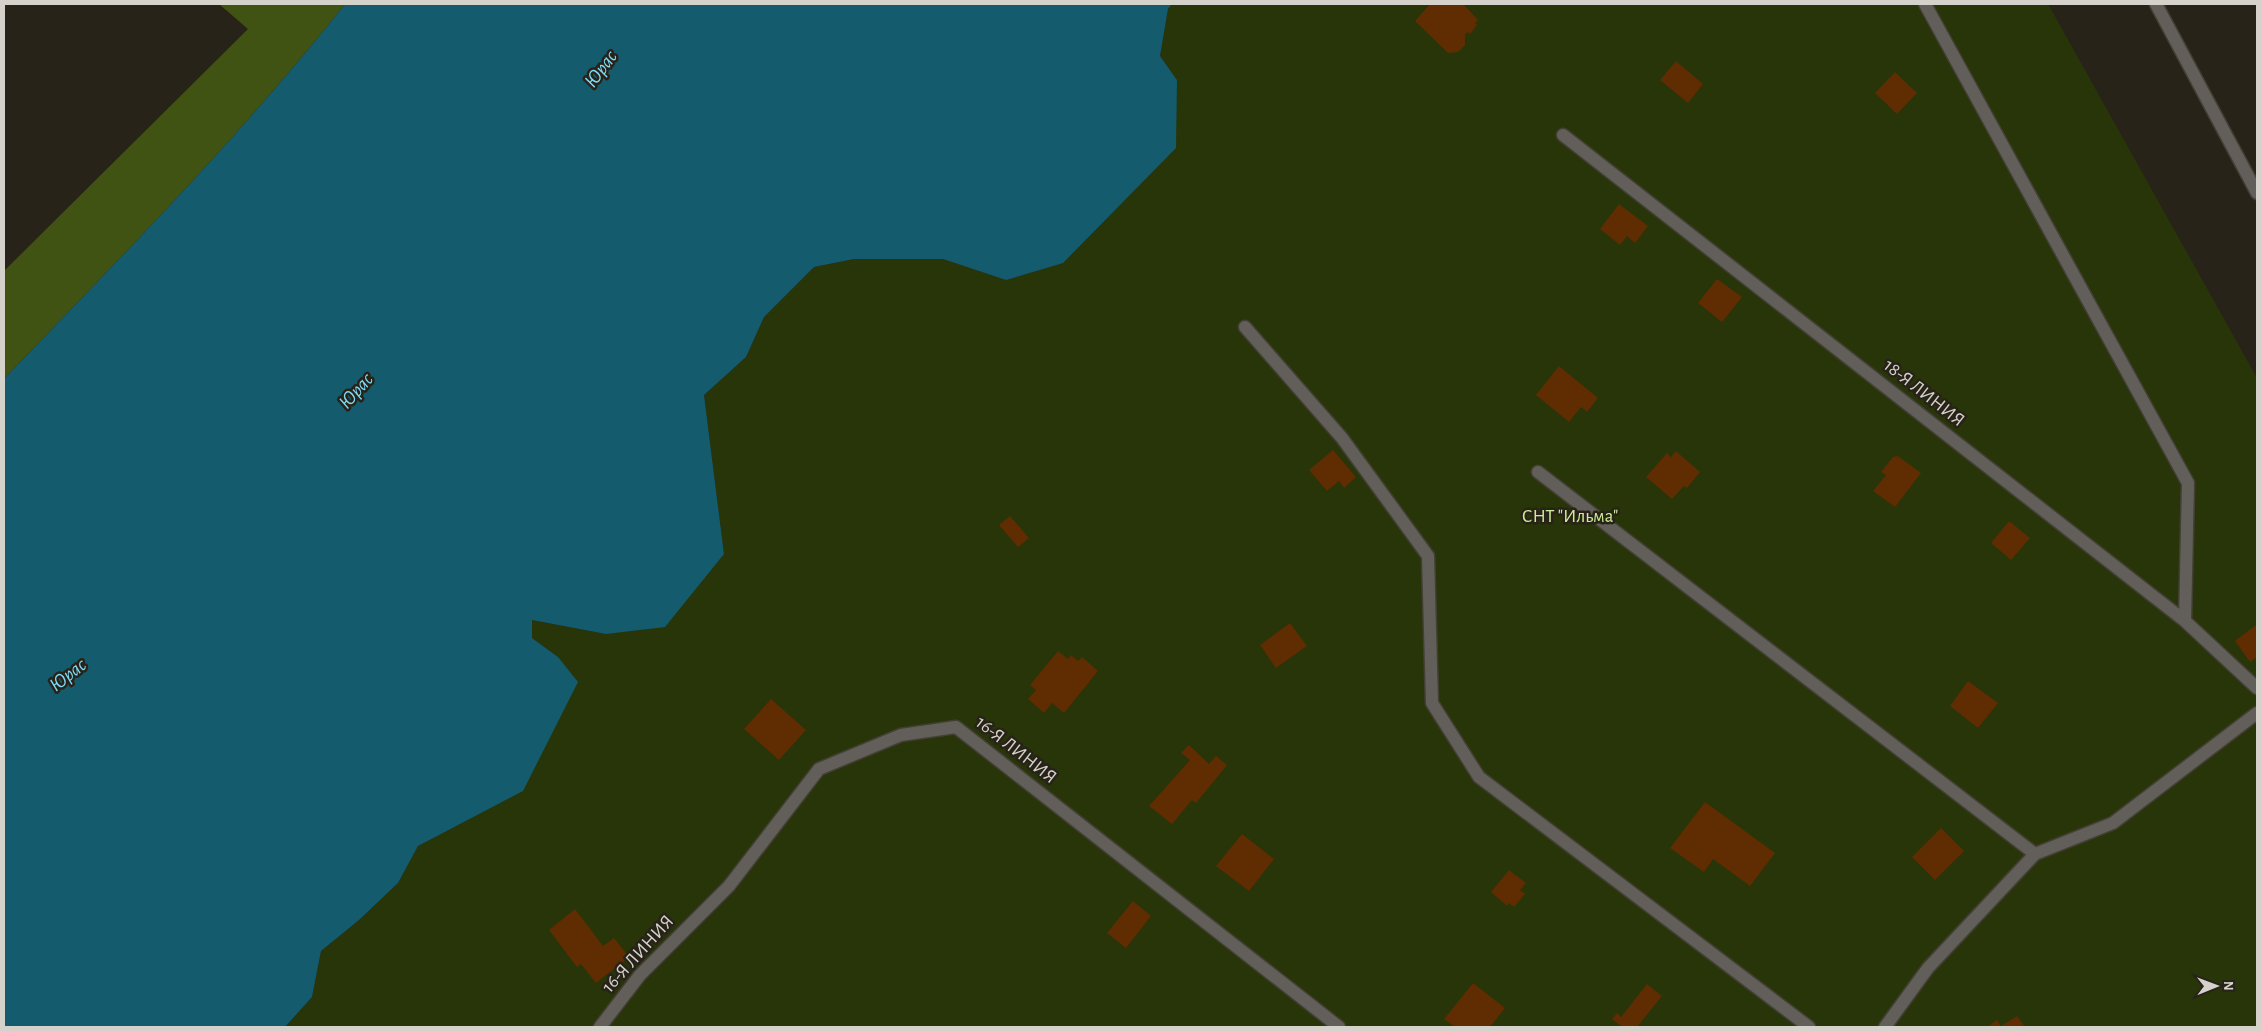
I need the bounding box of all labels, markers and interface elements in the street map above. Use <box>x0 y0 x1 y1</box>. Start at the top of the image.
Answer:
water label: Юрас <box>581 47 621 91</box>
street label: 18-Я ЛИНИЯ <box>1880 356 1968 430</box>
water label: Юрас <box>335 369 377 413</box>
park label: СНТ "Ильма" <box>1522 507 1618 526</box>
water label: Юрас <box>46 655 90 695</box>
street label: 16-Я ЛИНИЯ <box>972 713 1060 787</box>
street label: 16-Я ЛИНИЯ <box>599 912 677 996</box>
north arrow <box>2191 961 2241 1011</box>
text: N <box>2221 981 2235 991</box>

